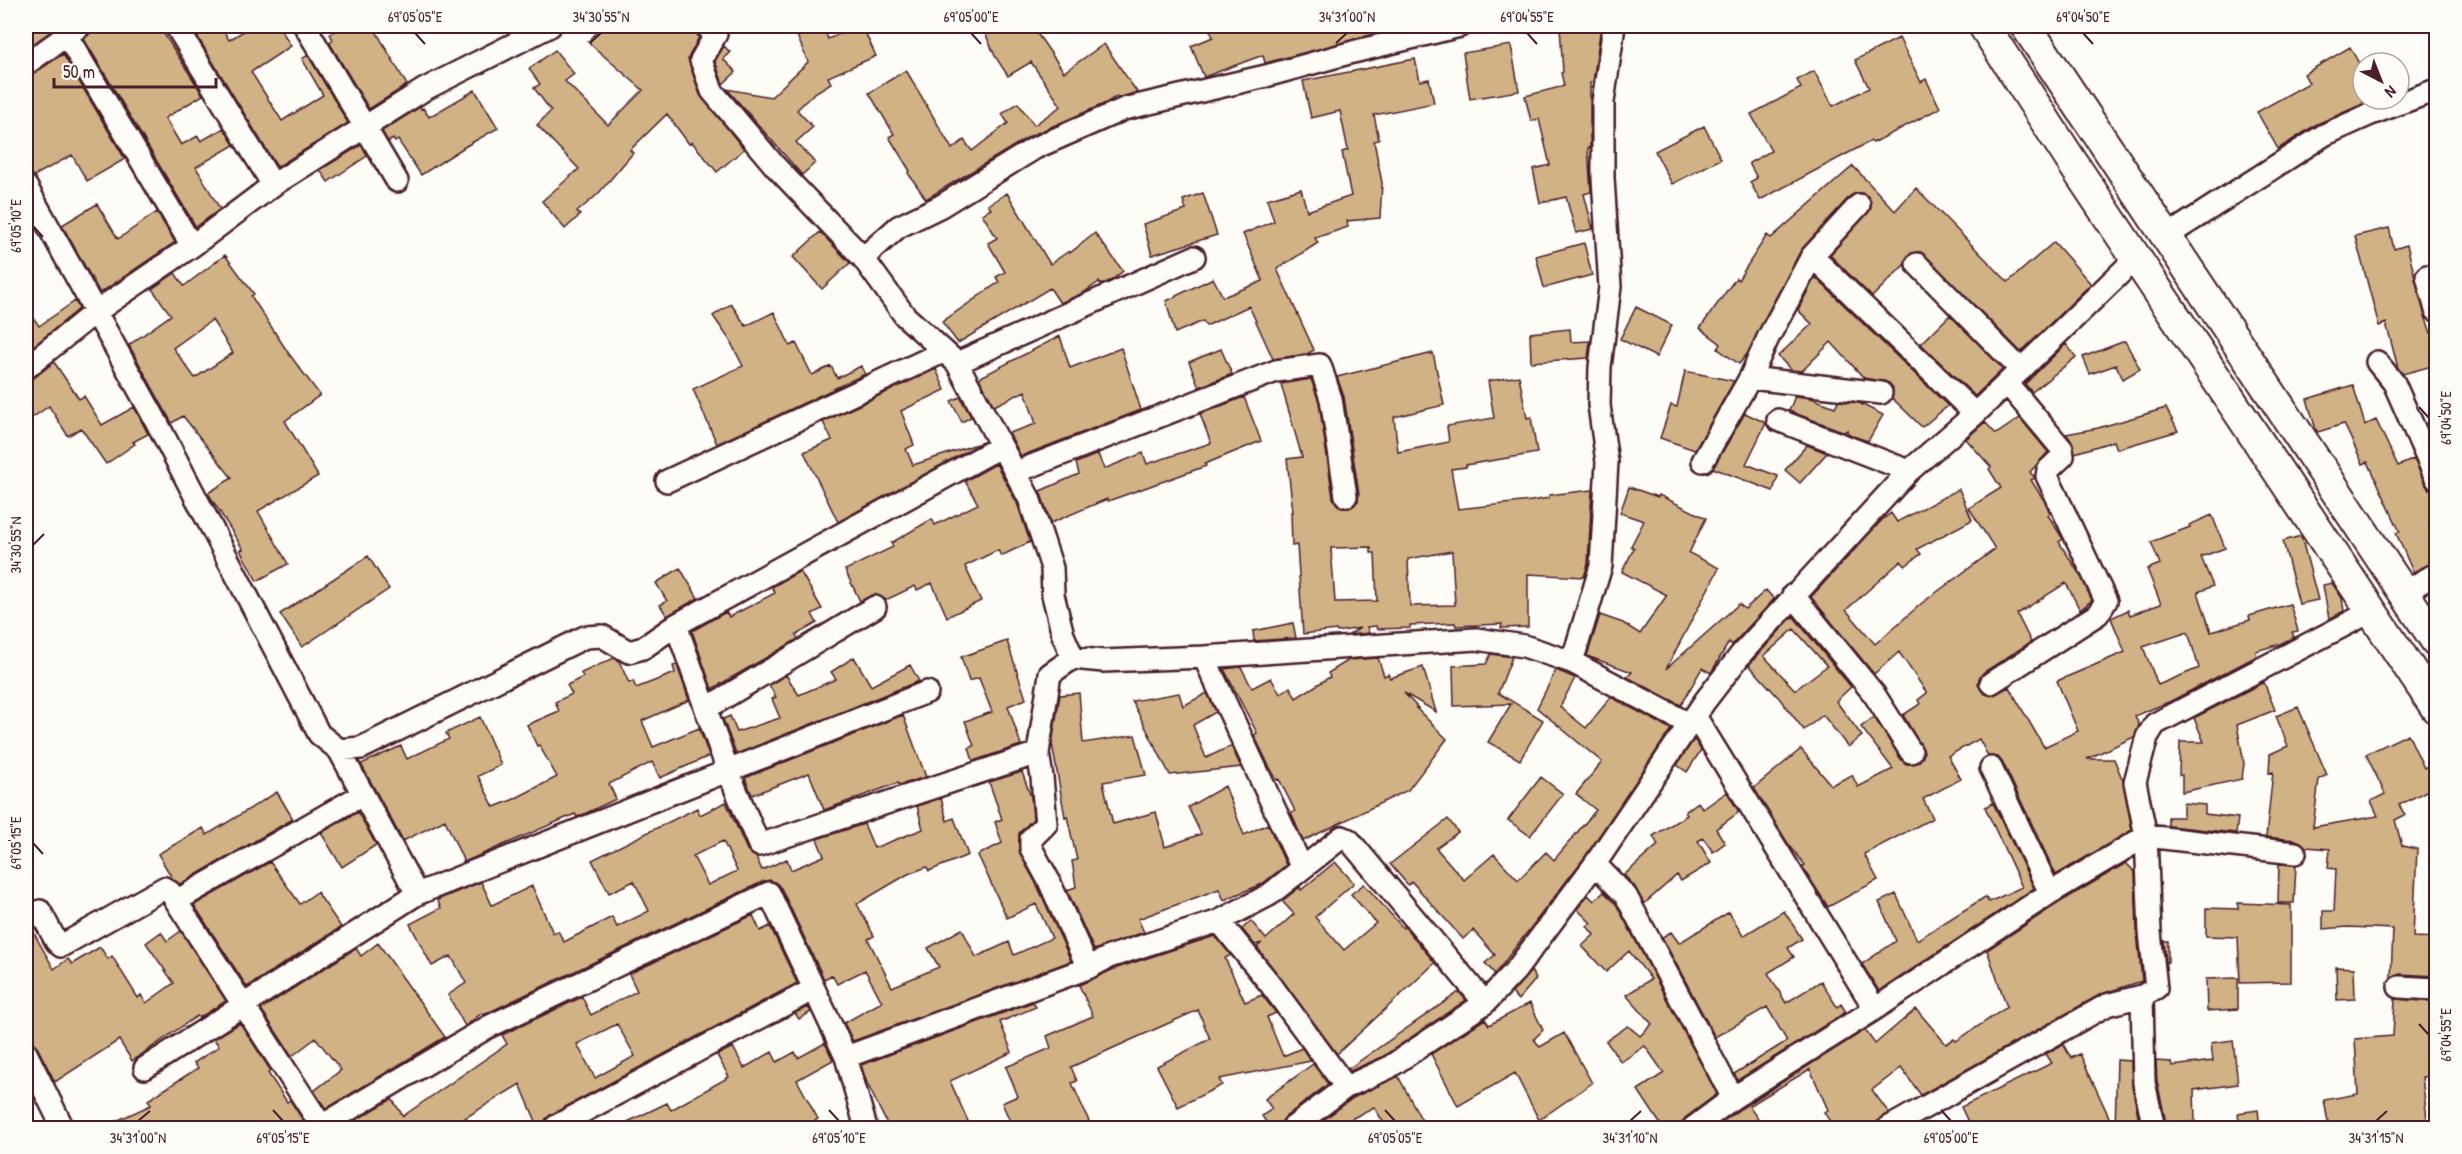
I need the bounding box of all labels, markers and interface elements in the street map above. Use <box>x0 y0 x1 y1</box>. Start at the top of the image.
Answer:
text: 69°05'05"E <box>388 6 443 27</box>
text: 34°30'55"N <box>573 6 629 27</box>
text: 69°05'00"E <box>943 6 999 27</box>
text: 34°31'00"N <box>1319 6 1375 27</box>
text: 69°04'55"E <box>1500 6 1554 27</box>
text: 69°04'50"E <box>2056 6 2110 27</box>
scale bar <box>54 51 216 89</box>
north arrow <box>2351 51 2411 111</box>
text: 50 m <box>63 59 95 84</box>
text: N <box>2380 81 2402 103</box>
text: 69°05'10"E <box>5 199 26 253</box>
text: 69°04'50"E <box>2435 391 2456 445</box>
text: 34°30'55"N <box>5 517 26 573</box>
text: 69°05'15"E <box>5 816 26 870</box>
text: 69°04'55"E <box>2435 1008 2456 1062</box>
text: 34°31'00"N <box>110 1127 166 1148</box>
text: 69°05'15"E <box>256 1127 310 1148</box>
text: 69°05'10"E <box>812 1127 866 1148</box>
text: 69°05'05"E <box>1368 1127 1423 1148</box>
text: 34°31'10"N <box>1602 1127 1658 1148</box>
text: 69°05'00"E <box>1923 1127 1979 1148</box>
text: 34°31'15"N <box>2349 1127 2403 1148</box>

